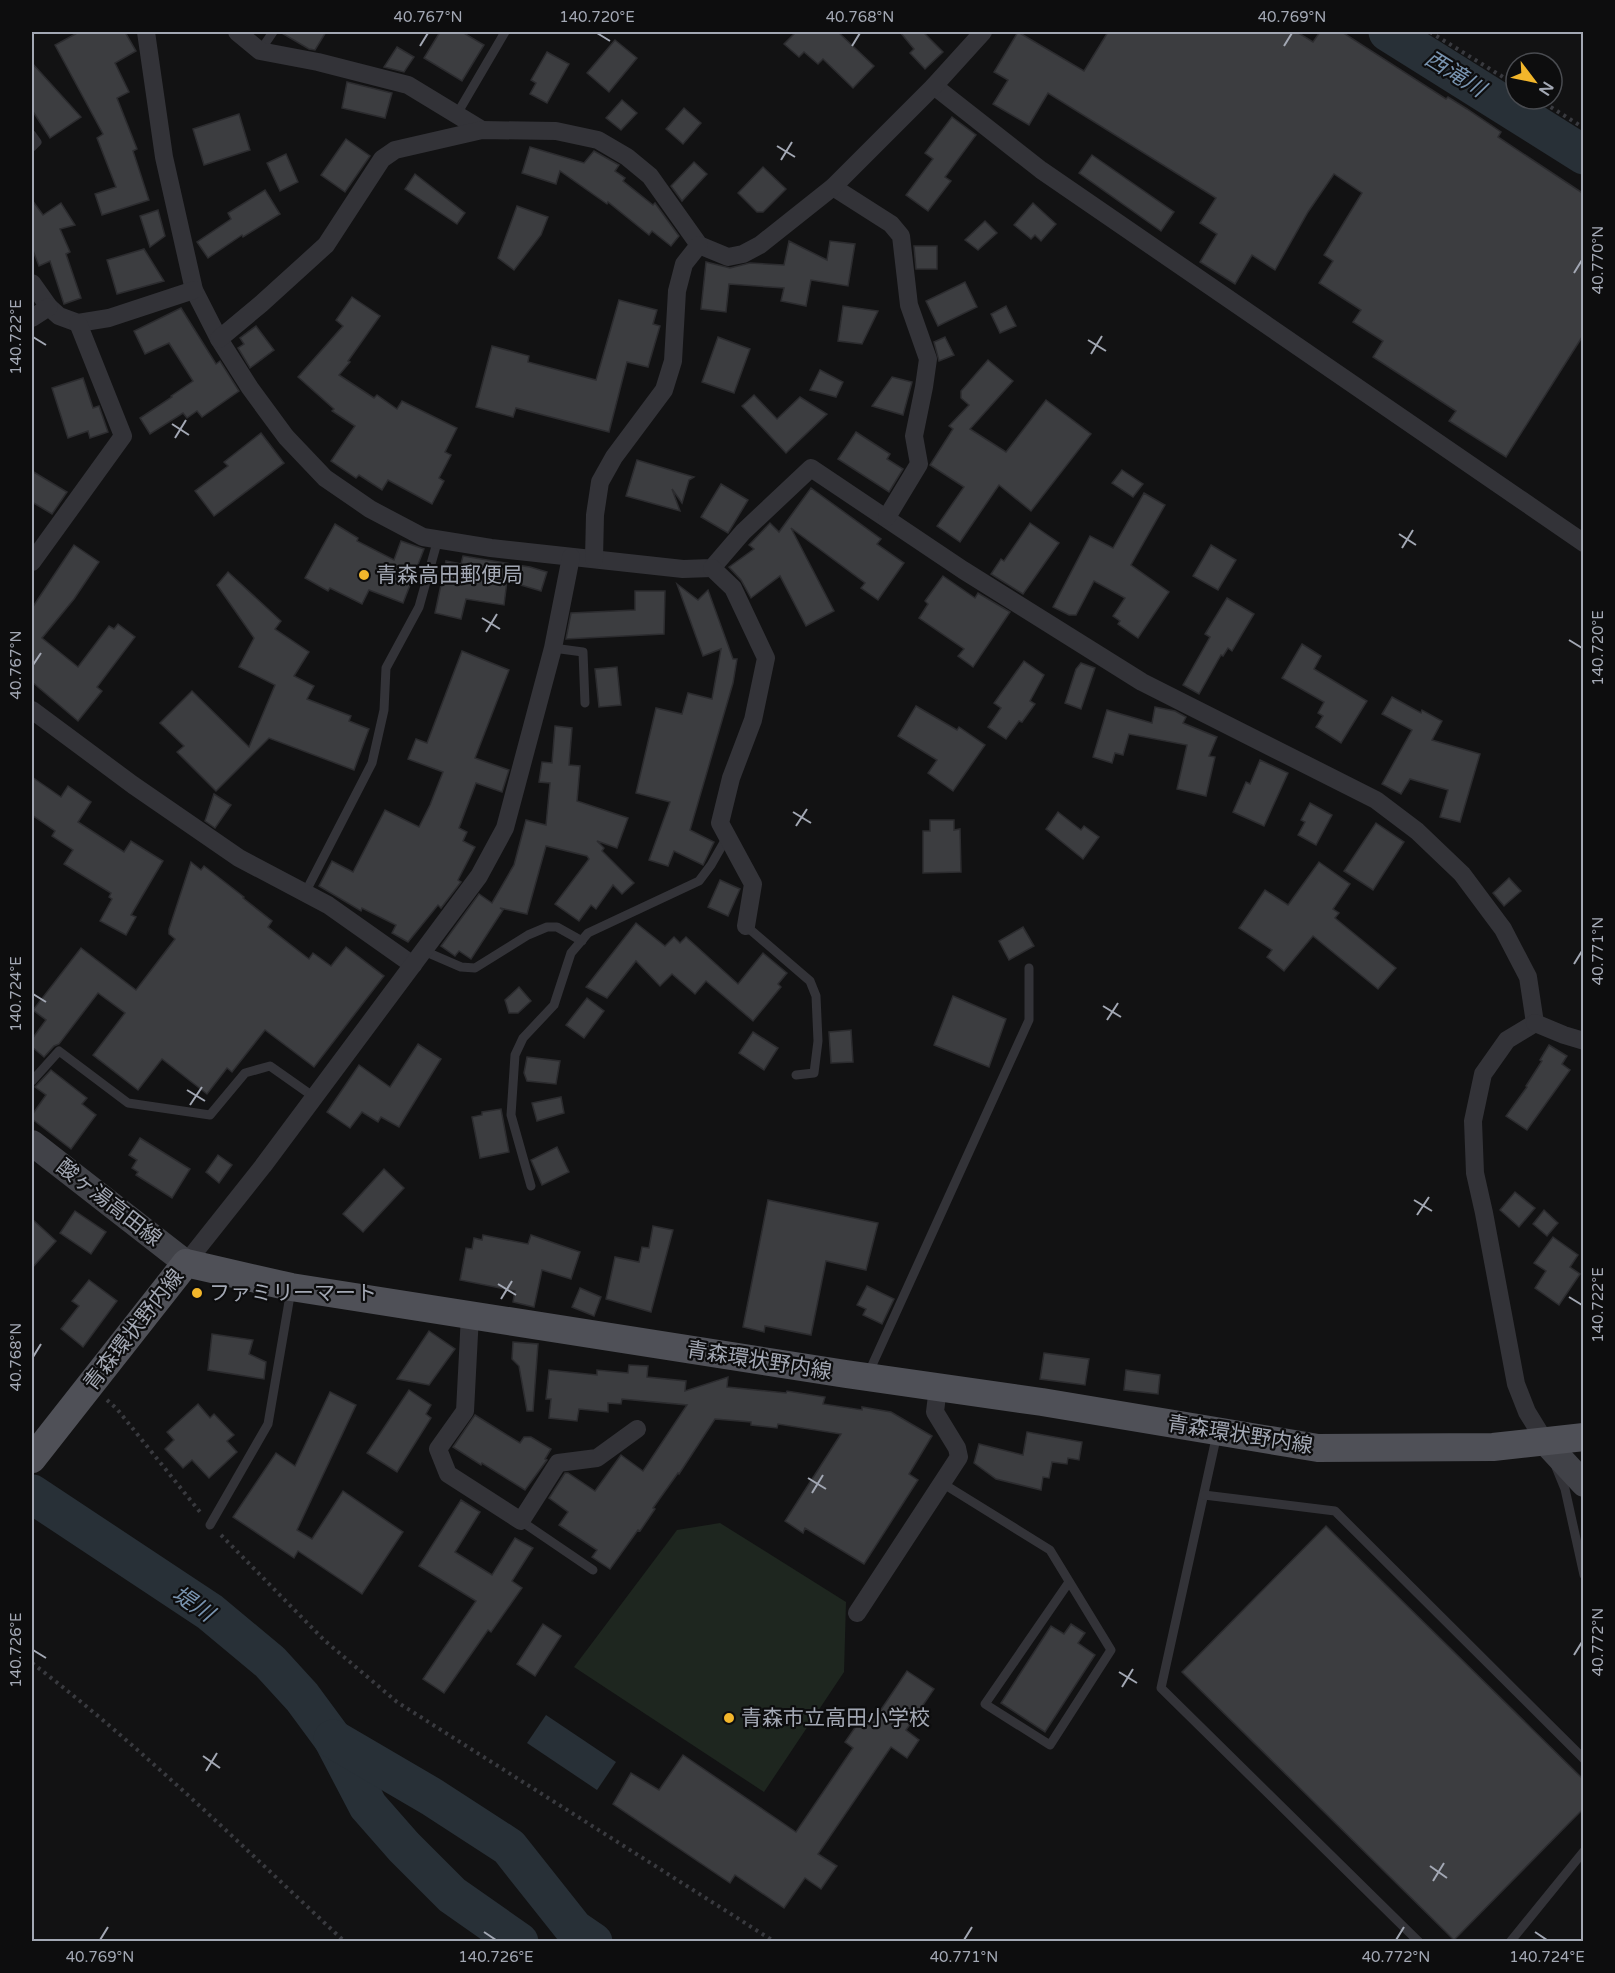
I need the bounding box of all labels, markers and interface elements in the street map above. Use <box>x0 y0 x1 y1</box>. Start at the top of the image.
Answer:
text: 40.767°N <box>394 8 462 26</box>
text: 140.720°E <box>559 8 635 26</box>
text: 40.768°N <box>826 8 894 26</box>
text: 40.769°N <box>1258 8 1326 26</box>
water label: 西滝川 <box>1420 45 1492 104</box>
north arrow <box>1504 51 1564 111</box>
text: N <box>1534 78 1558 99</box>
text: 40.770°N <box>1589 226 1607 294</box>
text: 140.722°E <box>7 299 25 375</box>
place label: 青森高田郵便局 <box>376 563 523 588</box>
marker: 青森高田郵便局 <box>357 568 371 582</box>
text: 140.720°E <box>1589 610 1607 686</box>
text: 40.767°N <box>7 631 25 699</box>
text: 40.771°N <box>1589 917 1607 985</box>
text: 140.724°E <box>7 956 25 1032</box>
street label: 酸ヶ湯高田線 <box>52 1154 166 1252</box>
street label: 青森環状野内線 <box>79 1264 189 1396</box>
text: 140.722°E <box>1589 1267 1607 1343</box>
place label: ファミリーマート <box>209 1281 377 1306</box>
marker: ファミリーマート <box>190 1286 204 1300</box>
text: 40.768°N <box>7 1323 25 1391</box>
street label: 青森環状野内線 <box>684 1337 834 1385</box>
street label: 青森環状野内線 <box>1165 1411 1315 1459</box>
water label: 堤川 <box>167 1581 220 1628</box>
text: 40.772°N <box>1589 1608 1607 1676</box>
text: 140.726°E <box>7 1612 25 1688</box>
place label: 青森市立高田小学校 <box>741 1706 930 1731</box>
marker: 青森市立高田小学校 <box>722 1711 736 1725</box>
text: 40.769°N <box>66 1948 134 1966</box>
text: 140.726°E <box>458 1948 534 1966</box>
text: 40.771°N <box>930 1948 998 1966</box>
text: 40.772°N <box>1362 1948 1430 1966</box>
text: 140.724°E <box>1509 1948 1585 1966</box>

